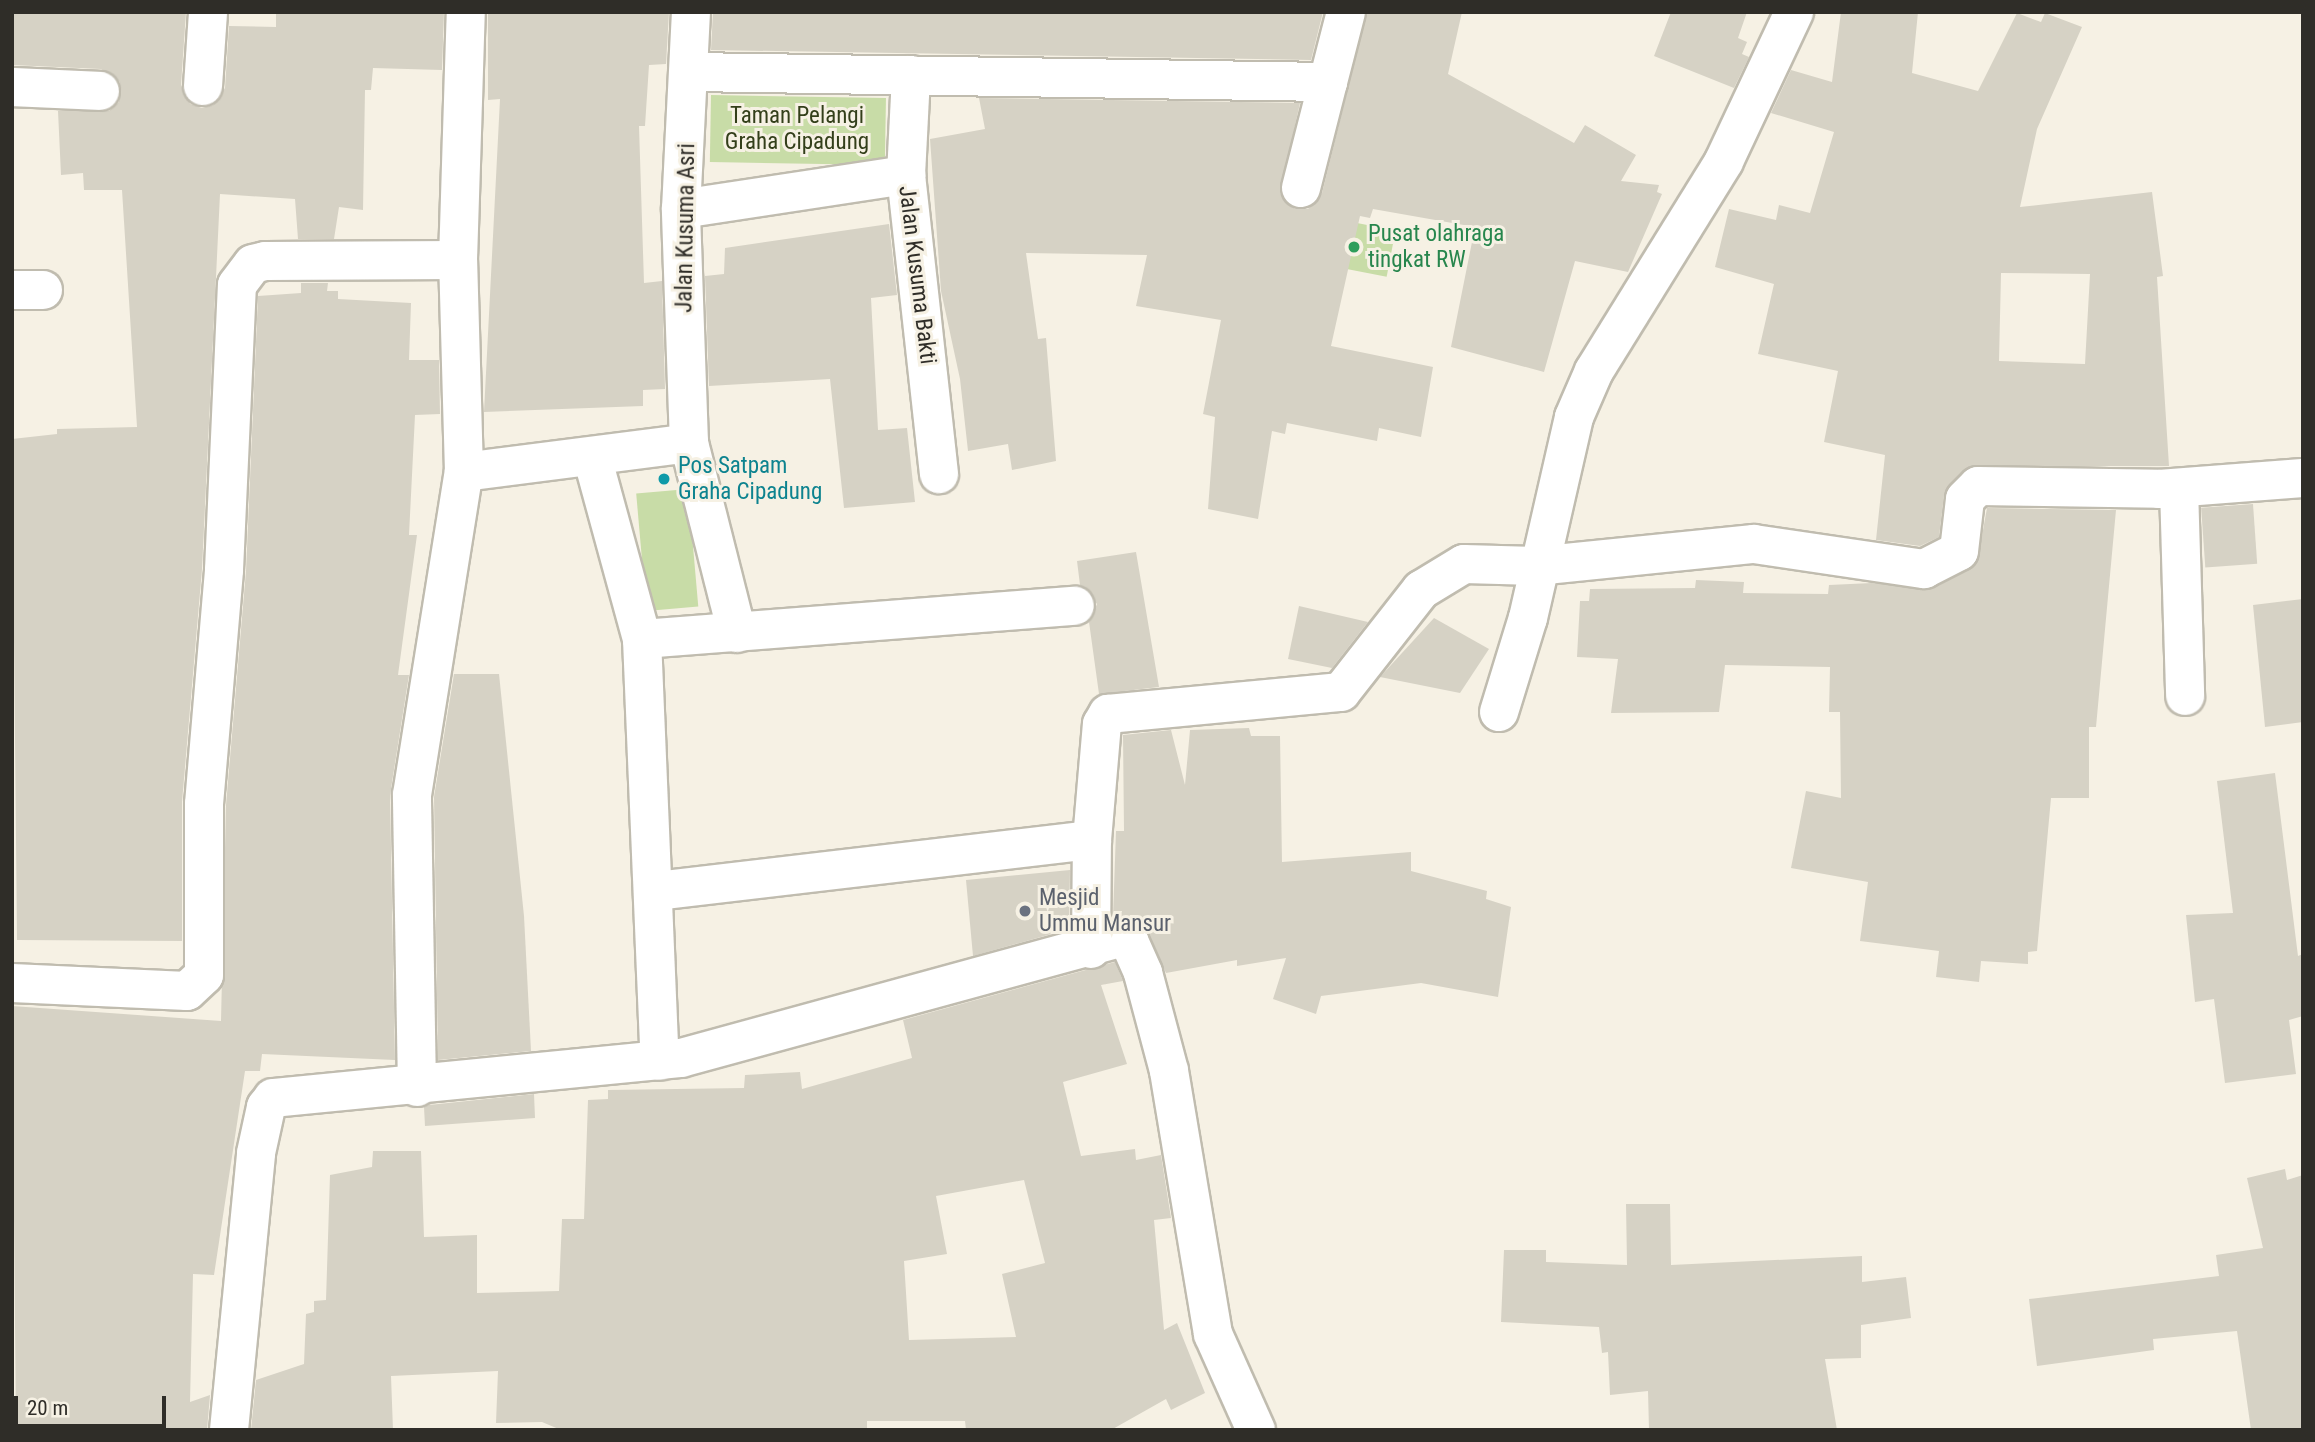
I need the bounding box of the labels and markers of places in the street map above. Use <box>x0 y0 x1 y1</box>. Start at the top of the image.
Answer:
place label: Pusat olahraga tingkat RW <box>1368 220 1504 274</box>
marker: Pusat olahraga tingkat RW <box>1346 239 1362 255</box>
place label: Pos Satpam Graha Cipadung <box>678 452 822 506</box>
marker: Pos Satpam Graha Cipadung <box>656 471 672 487</box>
place label: Mesjid Ummu Mansur <box>1039 884 1171 938</box>
marker: Mesjid Ummu Mansur <box>1017 903 1033 919</box>

